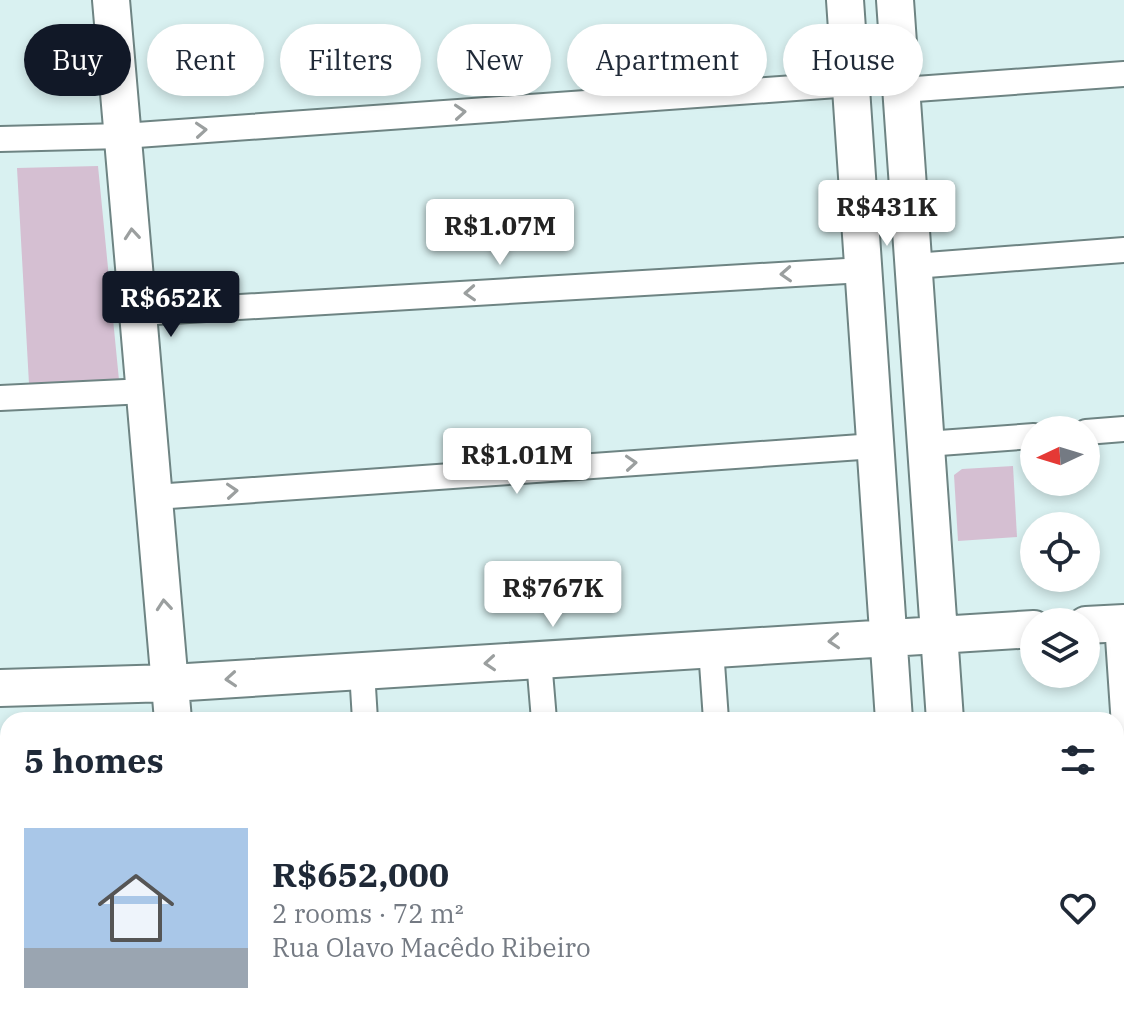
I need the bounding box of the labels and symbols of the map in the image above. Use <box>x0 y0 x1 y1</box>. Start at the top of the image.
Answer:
one-way arrow <box>454 104 467 121</box>
one-way arrow <box>195 122 208 139</box>
pin: R$431K <box>822 180 952 248</box>
pin: R$1.07M <box>426 199 574 267</box>
one-way arrow <box>124 227 141 240</box>
one-way arrow <box>779 265 792 282</box>
pin: R$652K <box>106 271 236 339</box>
one-way arrow <box>463 284 476 301</box>
north arrow <box>1020 416 1100 496</box>
pin: R$1.01M <box>443 428 591 496</box>
one-way arrow <box>625 455 638 472</box>
one-way arrow <box>226 483 239 500</box>
pin: R$767K <box>488 561 618 629</box>
one-way arrow <box>156 598 173 611</box>
one-way arrow <box>827 633 839 650</box>
one-way arrow <box>483 654 496 671</box>
one-way arrow <box>224 670 237 687</box>

